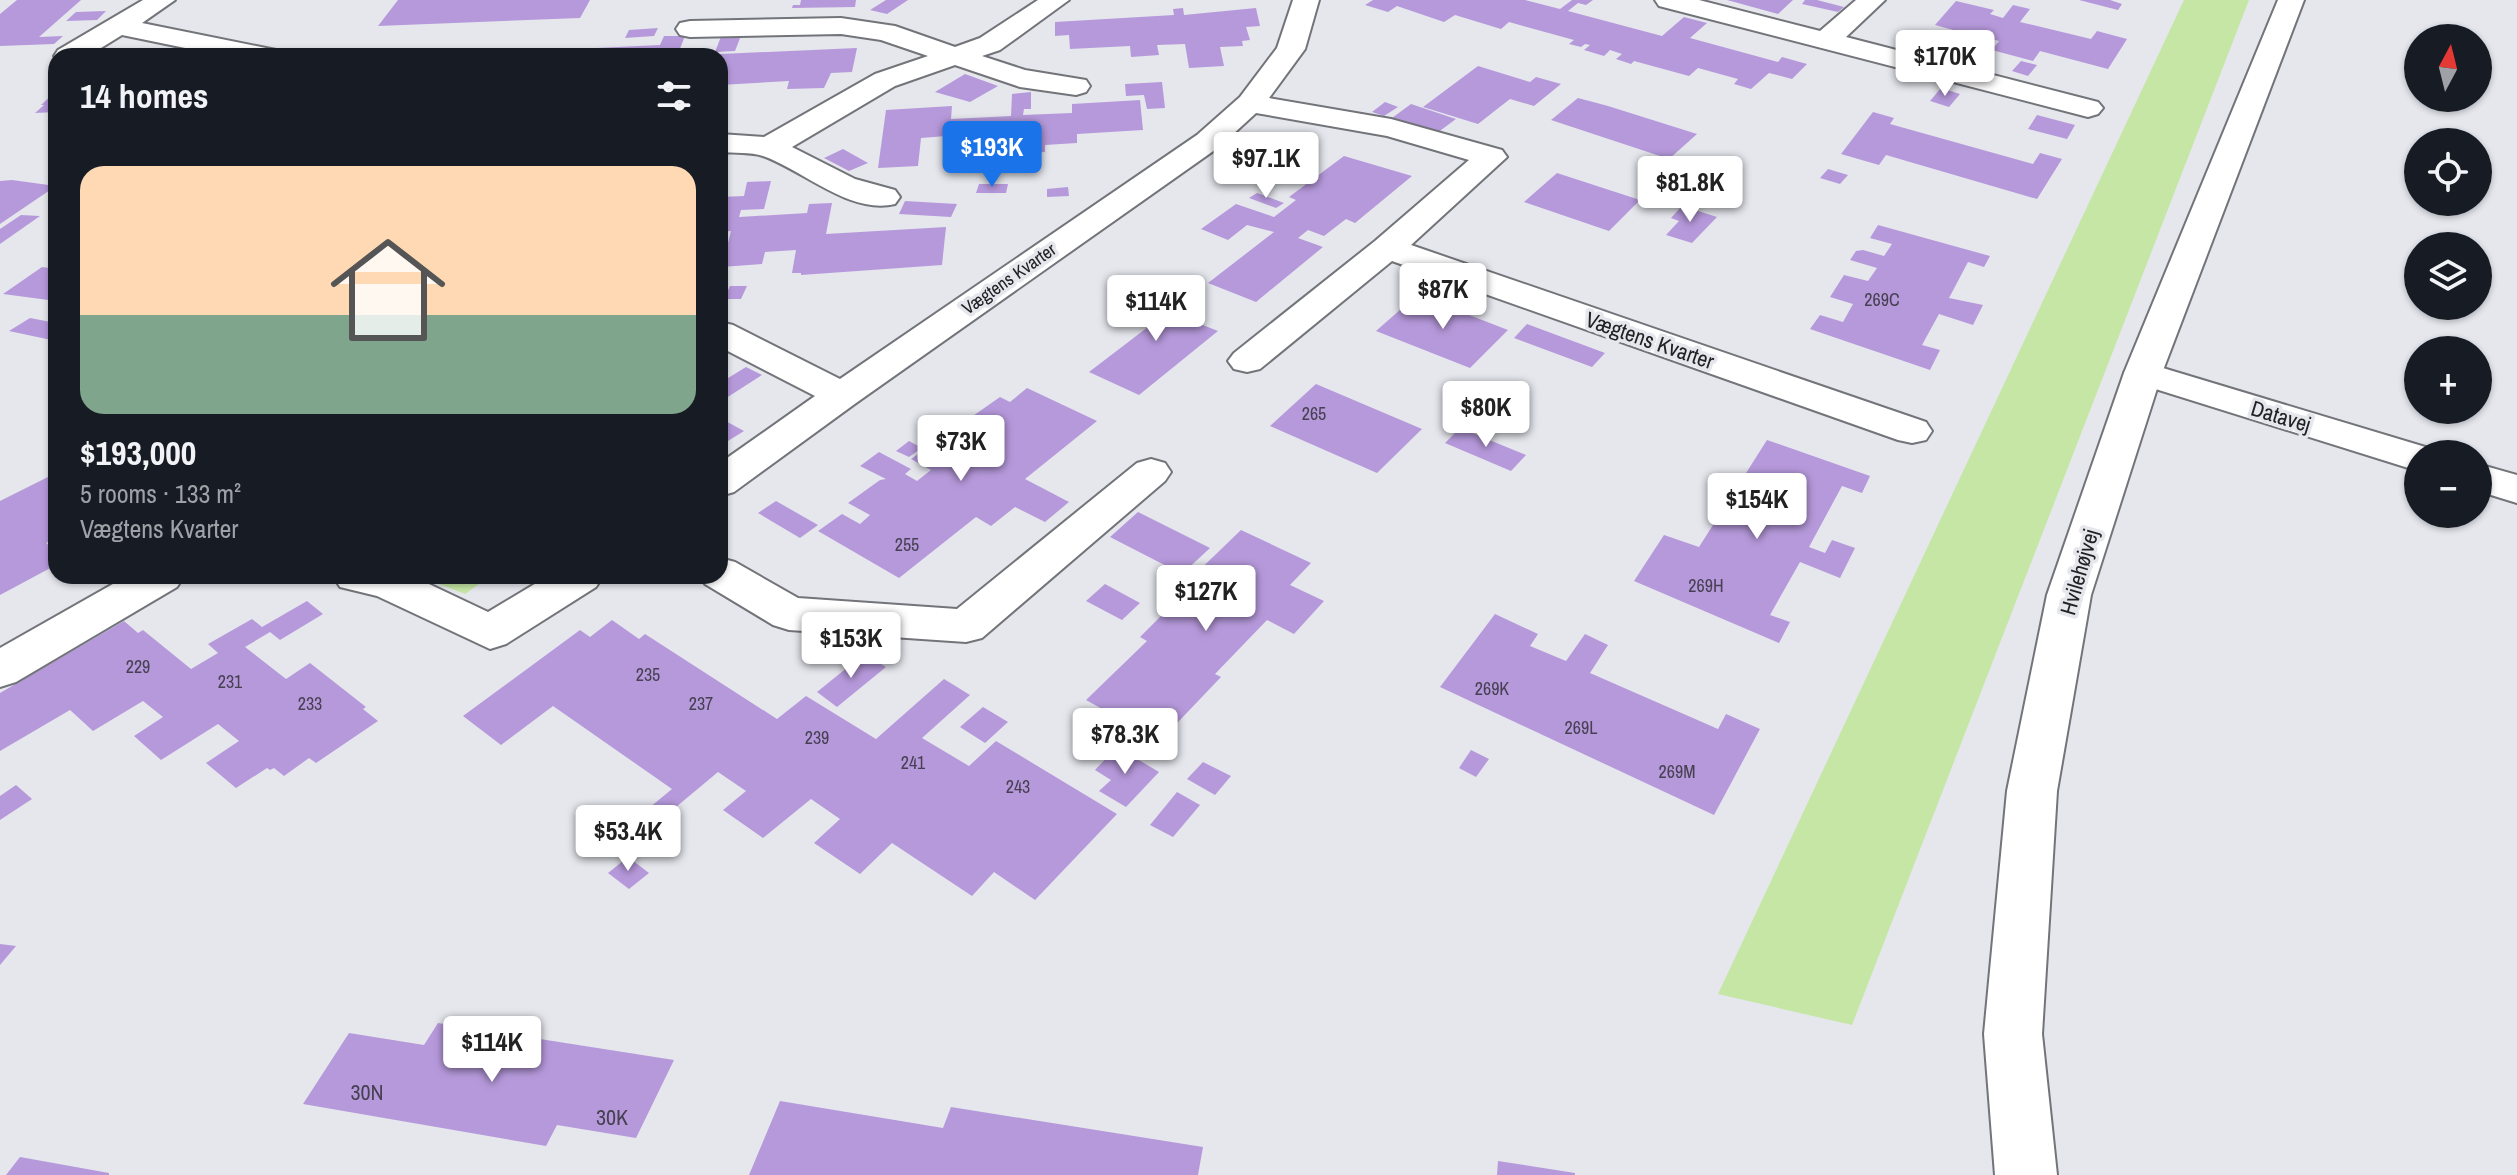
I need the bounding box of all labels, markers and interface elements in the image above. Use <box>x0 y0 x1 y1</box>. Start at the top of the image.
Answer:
north arrow <box>2404 24 2492 112</box>
map controls <box>2404 24 2492 528</box>
pin: $170K <box>1889 30 2001 98</box>
text: $170K <box>1914 38 1976 73</box>
text: 14 homes <box>80 73 209 119</box>
icon: filters <box>652 74 696 118</box>
pin: $193K <box>936 121 1048 189</box>
button: locate <box>2404 128 2492 216</box>
text: $193K <box>961 129 1023 164</box>
pin: $97.1K <box>1201 132 1331 200</box>
text: $97.1K <box>1232 140 1300 175</box>
pin: $81.8K <box>1625 156 1755 224</box>
text: $81.8K <box>1656 164 1724 199</box>
icon: home <box>316 218 460 362</box>
button: layers <box>2404 232 2492 320</box>
street label: Vægtens Kvarter <box>957 237 1061 320</box>
pin: $87K <box>1396 263 1490 331</box>
text: $87K <box>1418 271 1468 306</box>
pin: $114K <box>1100 275 1212 343</box>
text: $114K <box>1125 283 1187 318</box>
house number: 269C <box>1864 287 1900 312</box>
street label: Vægtens Kvarter <box>1582 304 1718 376</box>
button: + <box>2404 336 2492 424</box>
pin: $80K <box>1439 381 1533 449</box>
text: $80K <box>1461 389 1511 424</box>
street label: Datavej <box>2247 393 2315 439</box>
house number: 265 <box>1302 401 1326 426</box>
pin: $73K <box>914 415 1008 483</box>
text: $73K <box>936 423 986 458</box>
text: $193,000 <box>80 430 196 476</box>
button: − <box>2404 440 2492 528</box>
pin: $154K <box>1701 473 1813 541</box>
text: 5 rooms · 133 m² <box>80 476 241 511</box>
text: $154K <box>1726 481 1788 516</box>
text: Vægtens Kvarter <box>80 511 238 546</box>
street label: Hvilehøjvej <box>2052 525 2106 619</box>
house number: 255 <box>895 532 919 557</box>
pin: $127K <box>1150 565 1262 633</box>
text: $127K <box>1175 573 1237 608</box>
house number: 269H <box>1688 573 1724 598</box>
pin: $153K <box>795 612 907 680</box>
text: $153K <box>820 620 882 655</box>
house number: 229 <box>126 654 150 679</box>
house number: 235 <box>636 662 660 687</box>
house number: 231 <box>218 669 243 694</box>
house number: 269K <box>1475 676 1509 701</box>
house number: 233 <box>298 691 322 716</box>
house number: 237 <box>689 691 713 716</box>
pin: $78.3K <box>1060 708 1190 776</box>
house number: 269L <box>1565 715 1597 740</box>
text: $78.3K <box>1091 716 1159 751</box>
house number: 239 <box>805 725 829 750</box>
house number: 241 <box>901 750 926 775</box>
house number: 269M <box>1659 759 1695 784</box>
house number: 243 <box>1006 774 1030 799</box>
pin: $53.4K <box>563 805 693 873</box>
text: $53.4K <box>594 813 662 848</box>
pin: $114K <box>436 1016 548 1084</box>
text: $114K <box>461 1024 523 1059</box>
house number: 30N <box>350 1077 384 1107</box>
house number: 30K <box>596 1102 628 1132</box>

